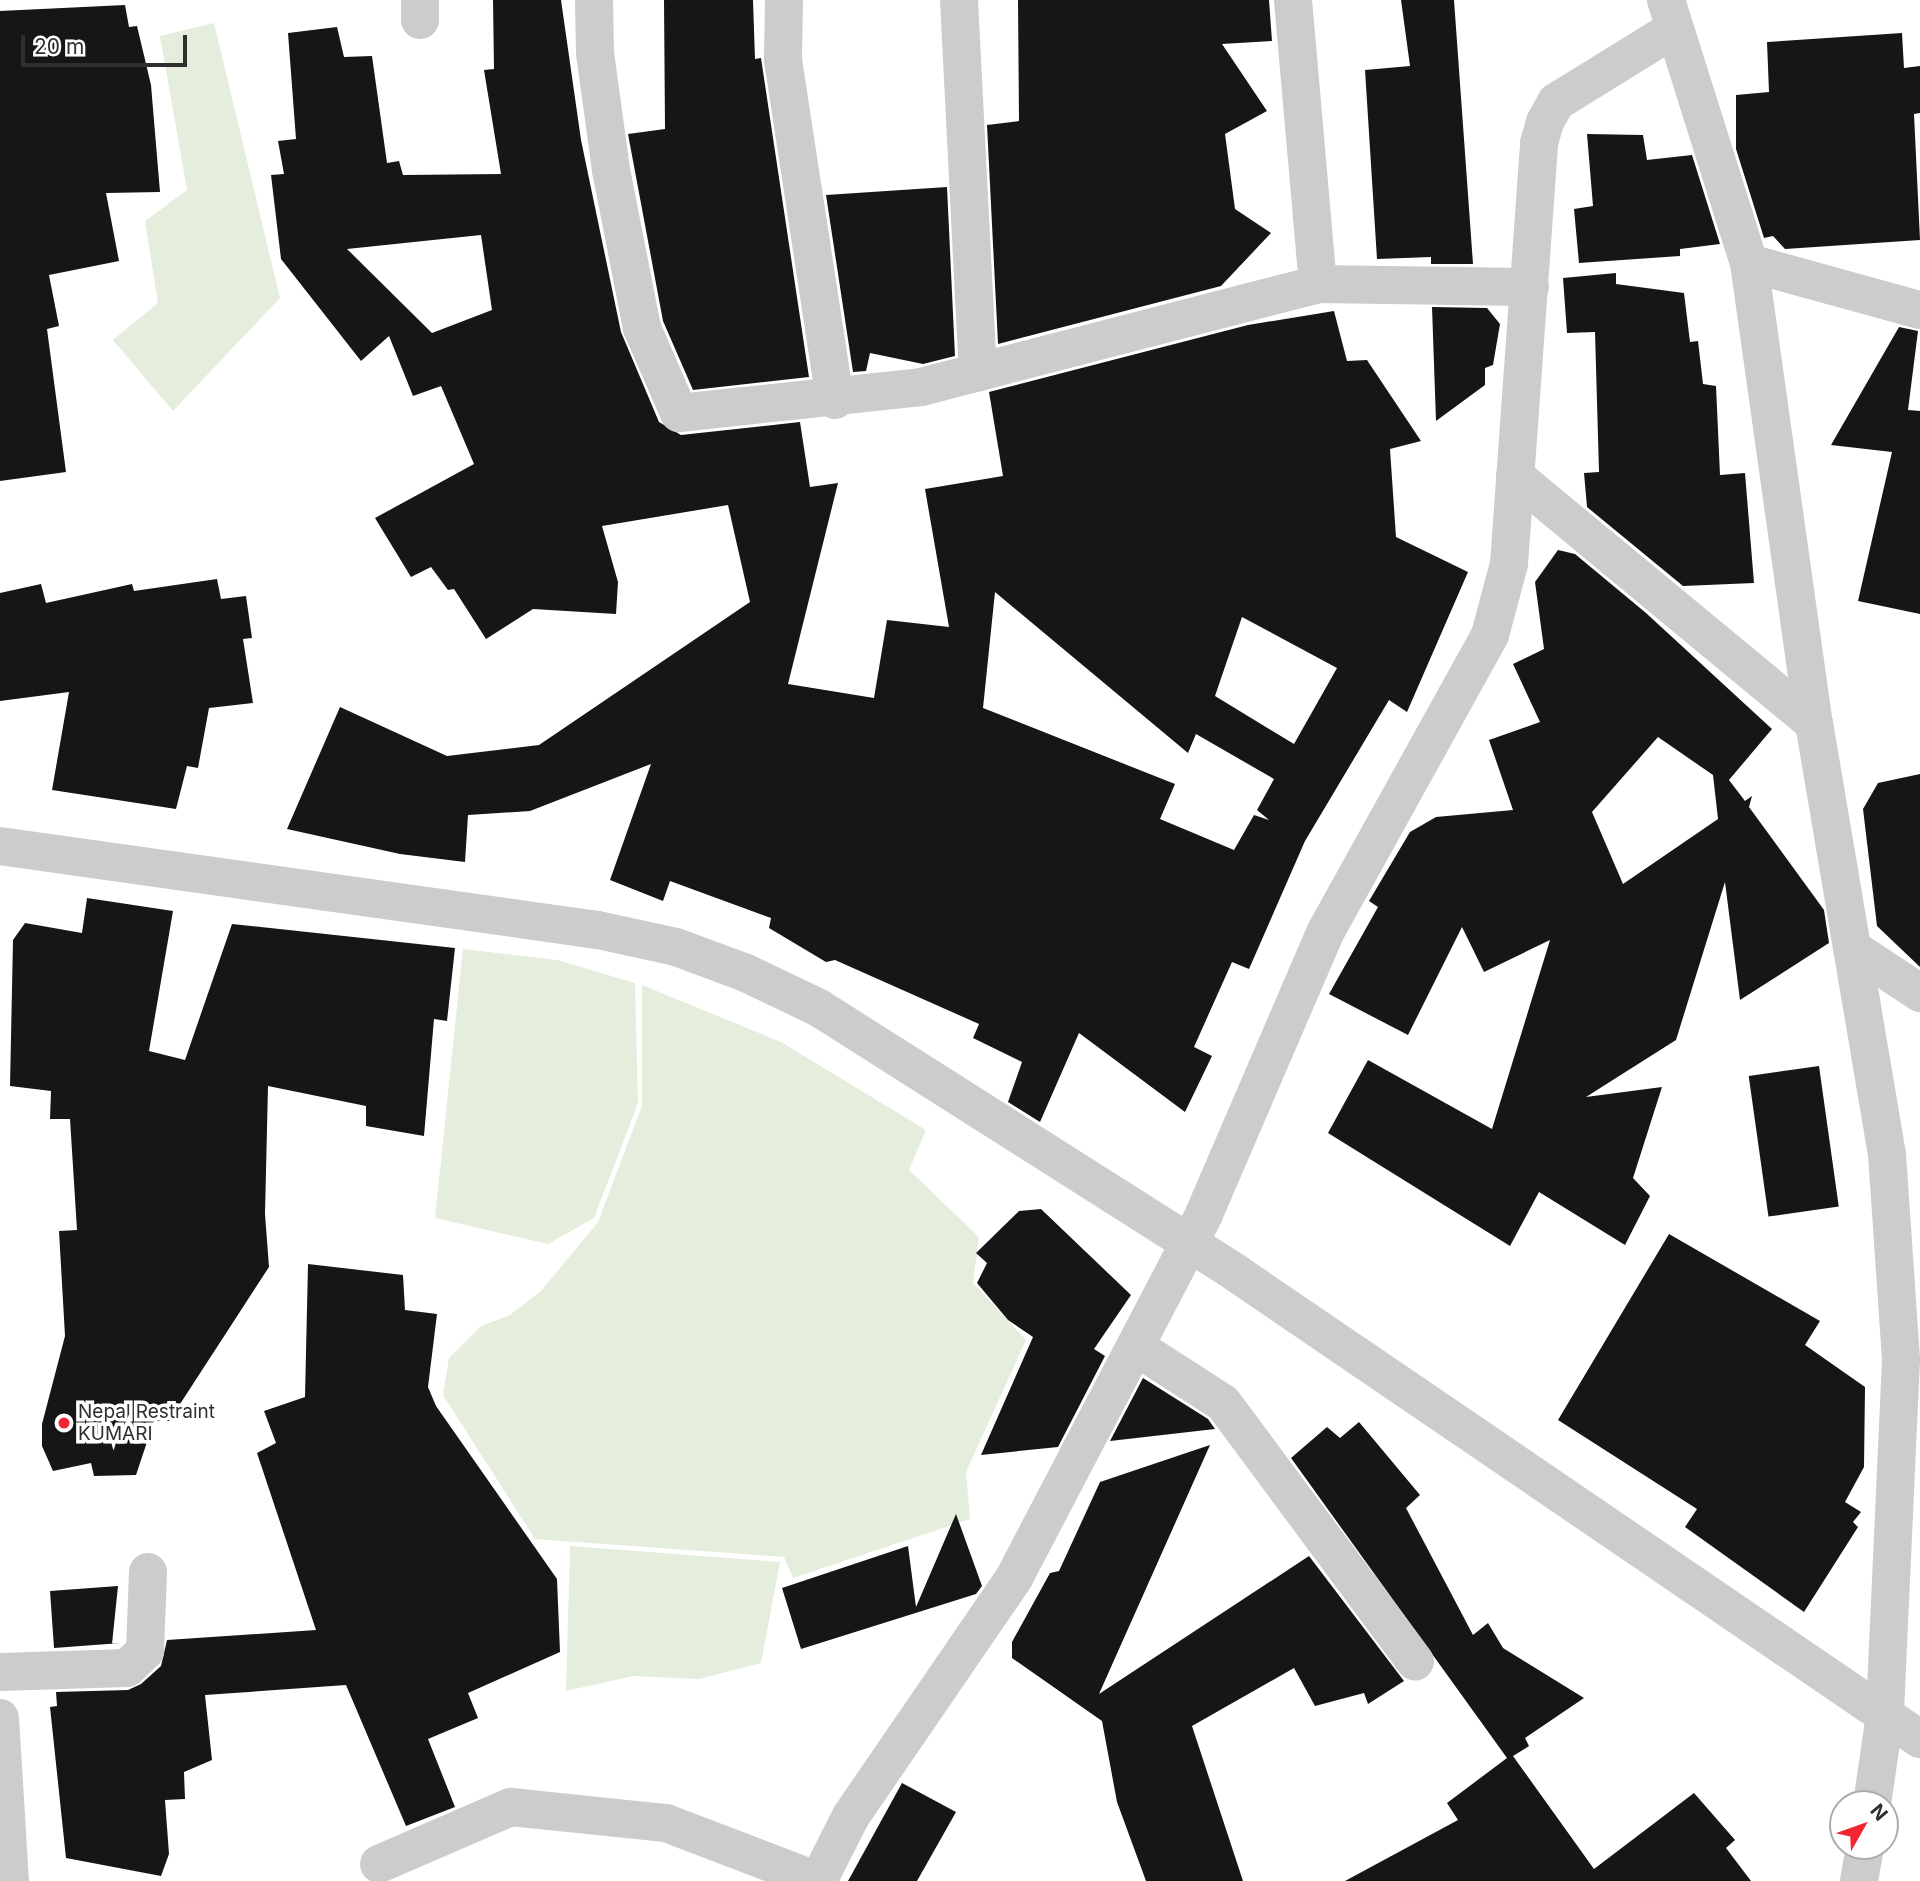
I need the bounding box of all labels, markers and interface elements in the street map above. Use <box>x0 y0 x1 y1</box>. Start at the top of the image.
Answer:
scale bar <box>24 21 191 65</box>
text: 20 m <box>34 34 84 59</box>
place label: Nepal Restraint KUMARI <box>78 1401 215 1445</box>
marker: Nepal Restraint KUMARI <box>56 1415 72 1431</box>
north arrow <box>1829 1790 1899 1860</box>
text: N <box>1865 1800 1892 1825</box>

